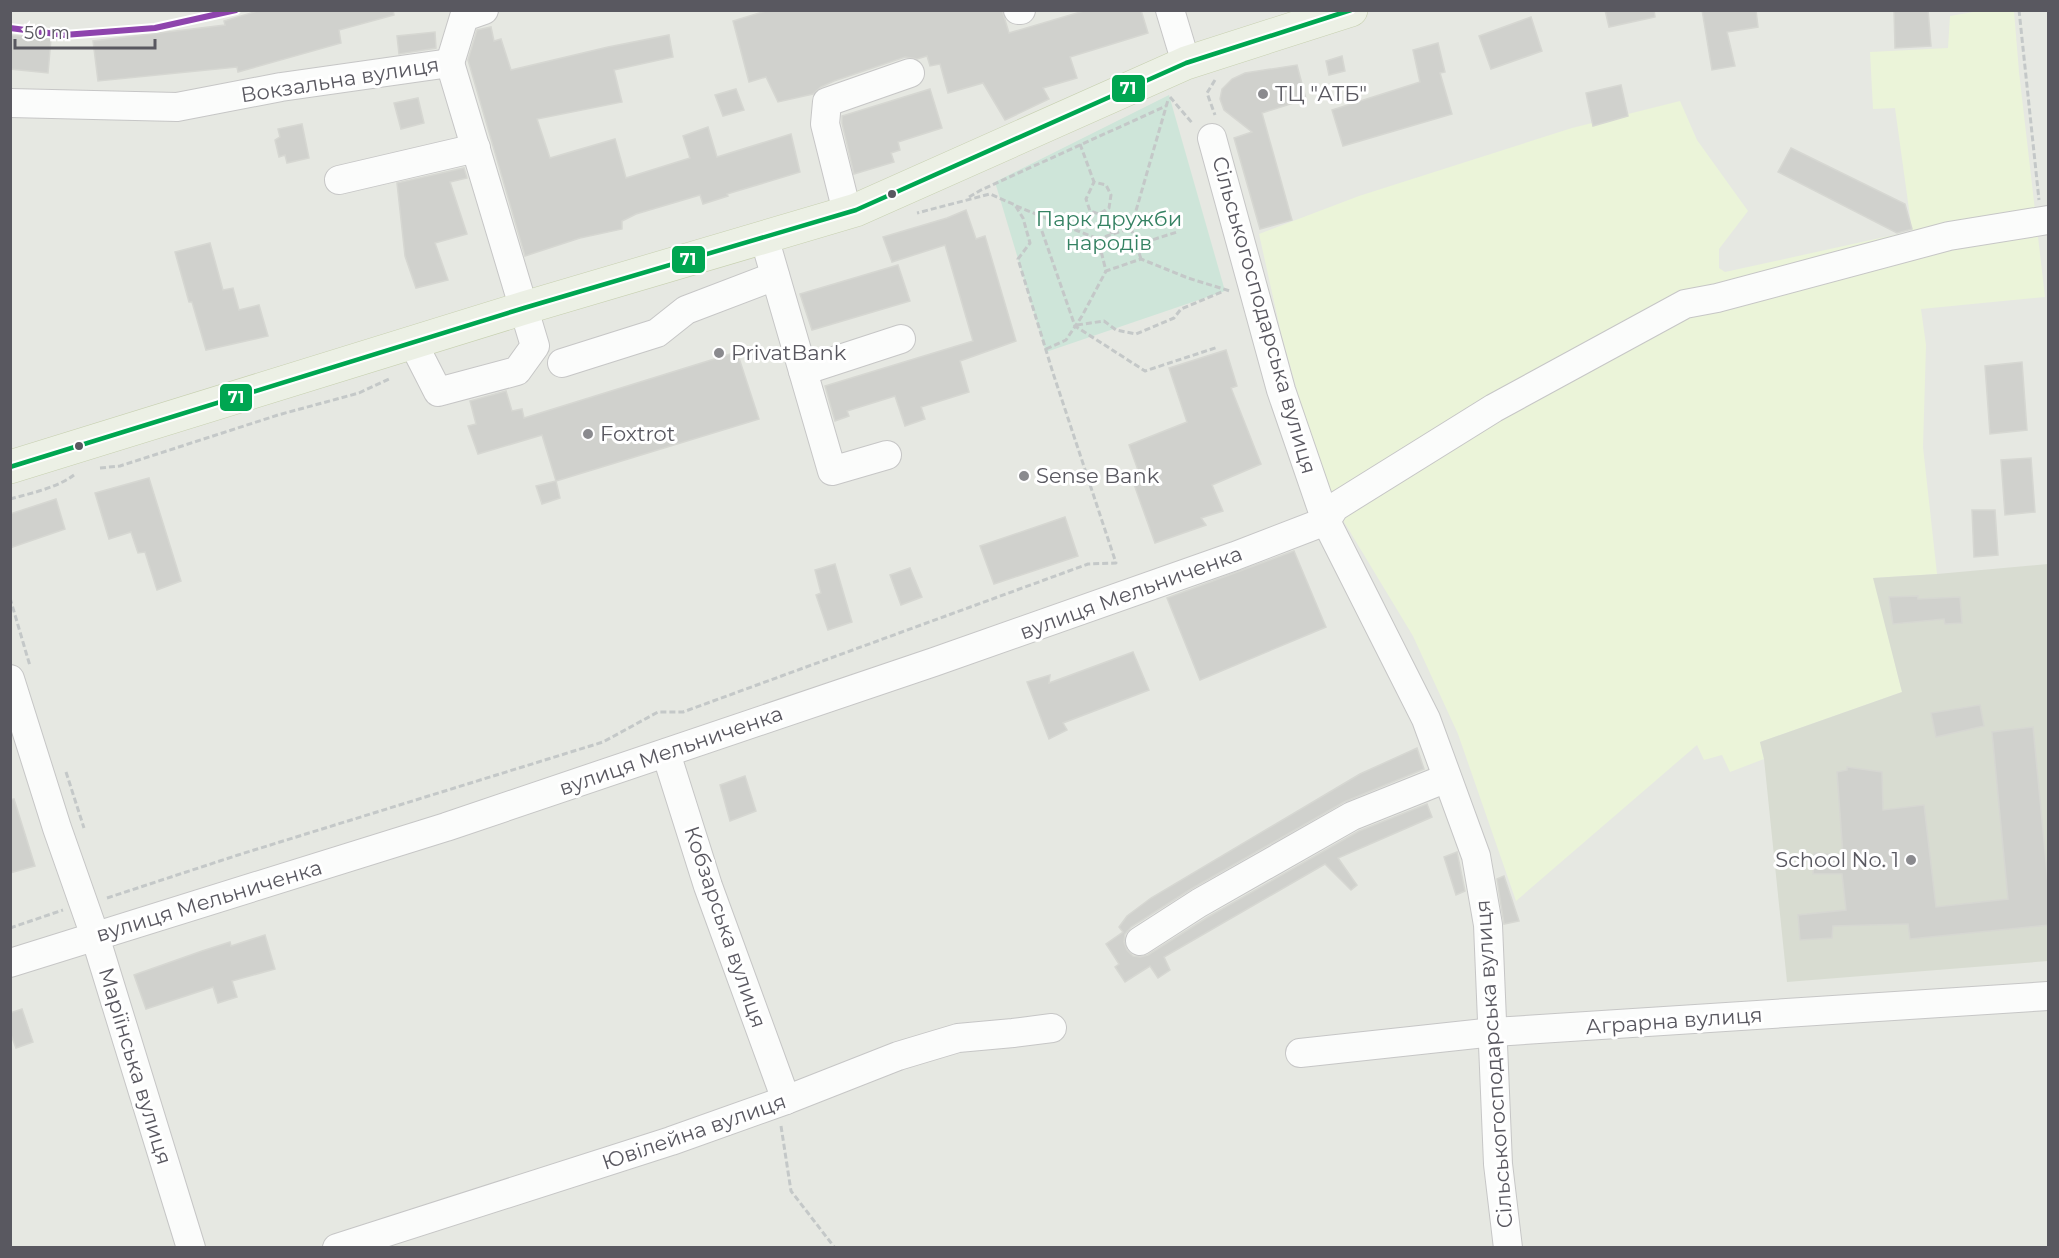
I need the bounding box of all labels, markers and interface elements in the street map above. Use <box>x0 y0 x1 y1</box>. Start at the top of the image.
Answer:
scale bar <box>15 12 154 50</box>
text: 50 m <box>24 22 70 44</box>
street label: Вокзальна вулиця <box>239 51 441 108</box>
line badge: 71 <box>1111 74 1146 103</box>
text: 71 <box>1120 79 1136 98</box>
place label: ТЦ "АТБ" <box>1275 81 1367 106</box>
marker: ТЦ "АТБ" <box>1256 87 1270 101</box>
street label: Сільськогосподарська вулиця <box>1207 153 1322 477</box>
unlabelled marker <box>886 188 898 200</box>
park label: Парк дружби народів <box>1036 206 1182 255</box>
line badge: 71 <box>671 245 706 274</box>
text: 71 <box>680 250 696 269</box>
place label: PrivatBank <box>731 340 847 365</box>
marker: PrivatBank <box>712 346 726 360</box>
line badge: 71 <box>219 383 253 412</box>
text: 71 <box>228 388 244 407</box>
place label: Foxtrot <box>600 421 675 446</box>
marker: Foxtrot <box>581 427 595 441</box>
unlabelled marker <box>73 440 85 452</box>
place label: Sense Bank <box>1036 463 1160 488</box>
marker: Sense Bank <box>1017 469 1031 483</box>
street label: вулиця Мельниченка <box>1016 541 1246 644</box>
street label: вулиця Мельниченка <box>556 700 786 801</box>
street label: Кобзарська вулиця <box>679 823 772 1031</box>
place label: School No. 1 <box>1775 847 1899 872</box>
marker: School No. 1 <box>1904 853 1918 867</box>
street label: вулиця Мельниченка <box>93 854 325 947</box>
street label: Сільськогосподарська вулиця <box>1470 899 1517 1229</box>
street label: Маріїнська вулиця <box>94 964 177 1167</box>
street label: Аграрна вулиця <box>1585 1002 1763 1039</box>
street label: Ювілейна вулиця <box>599 1088 789 1175</box>

